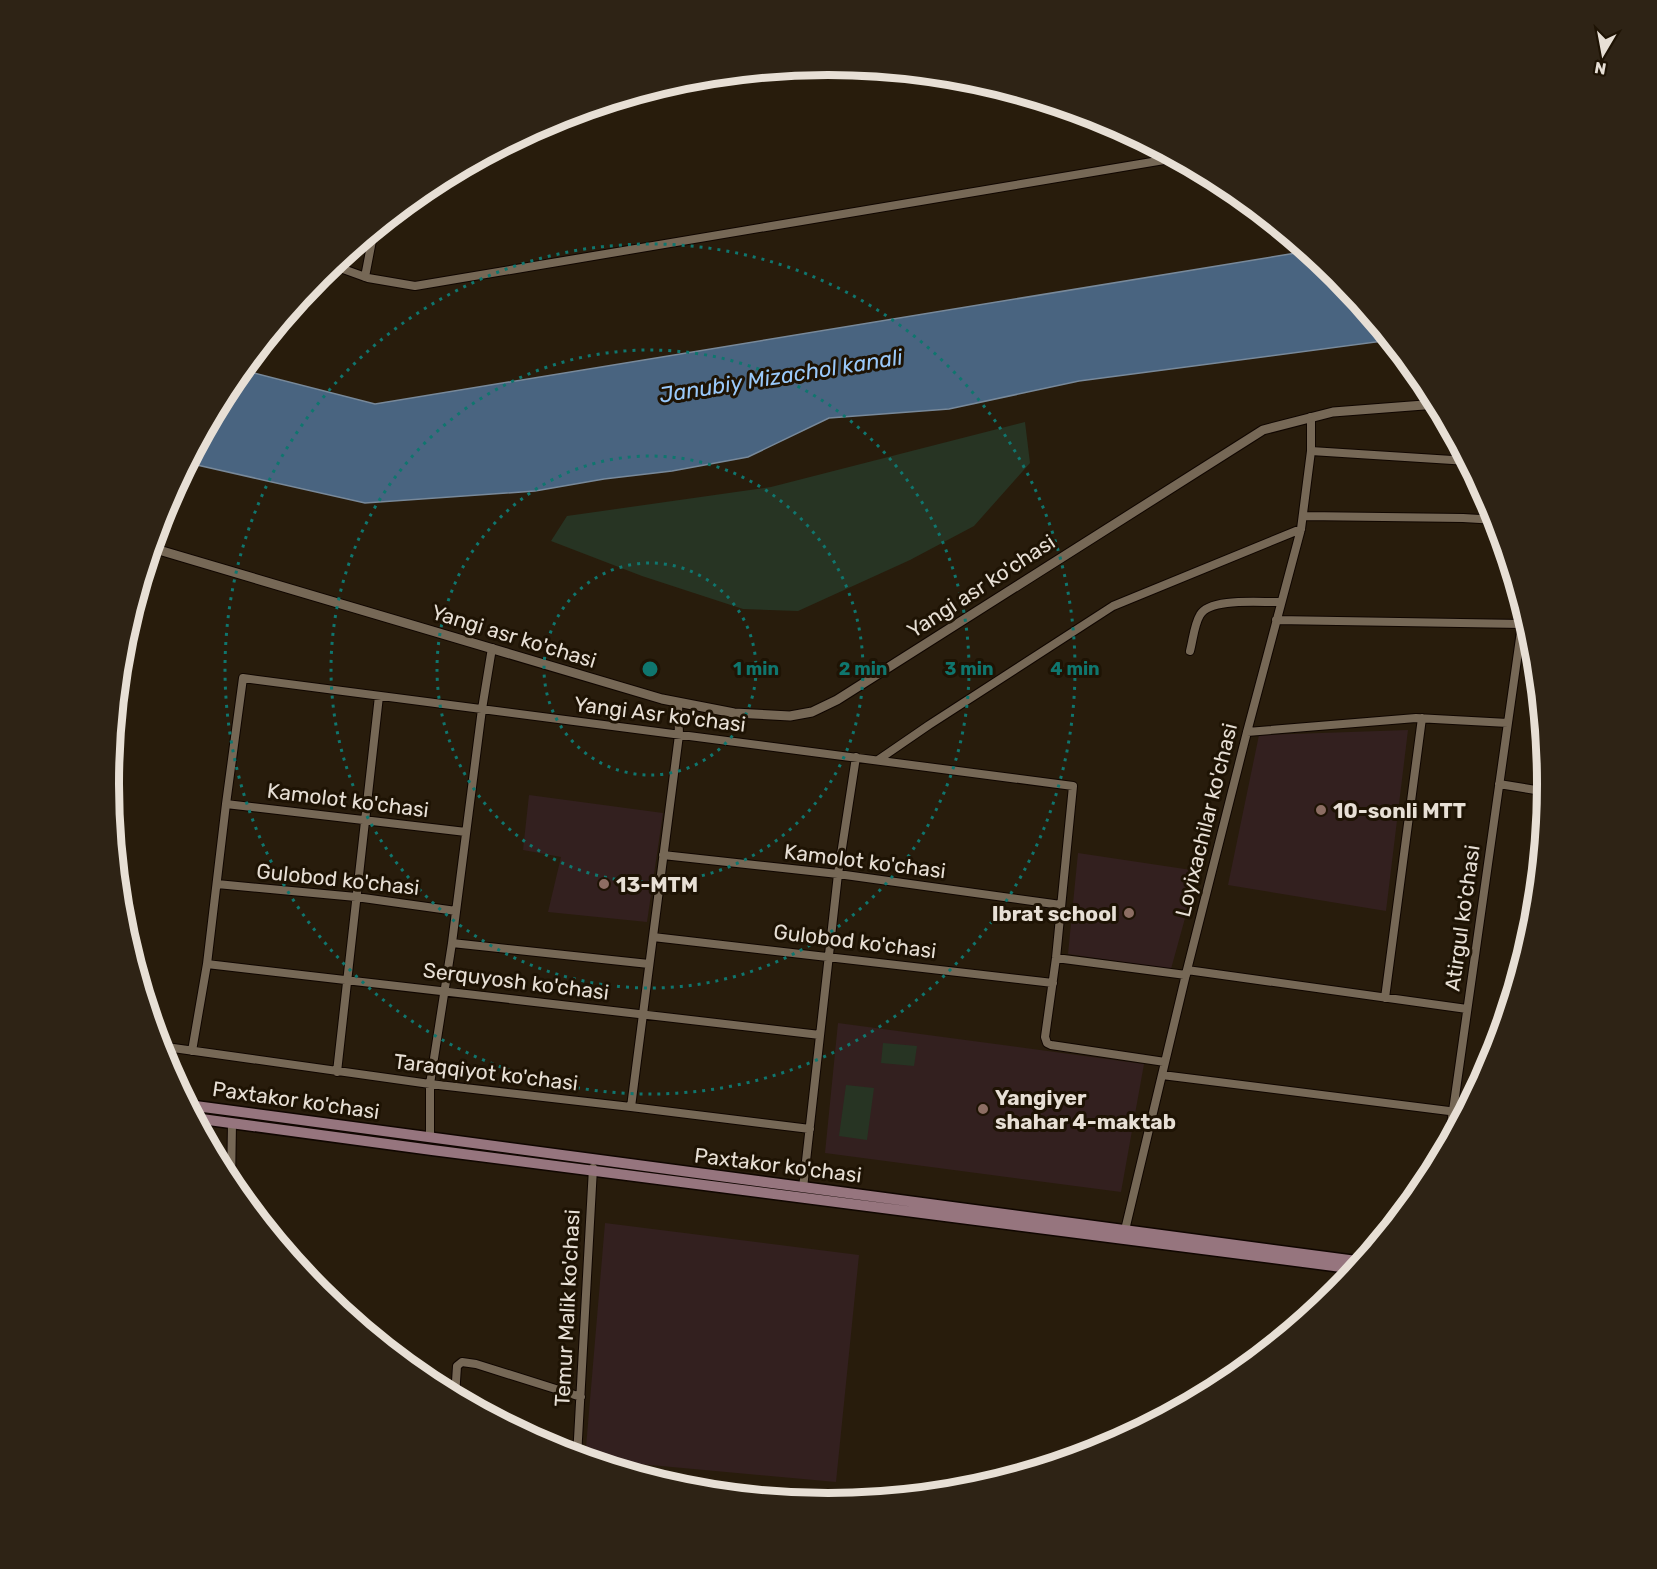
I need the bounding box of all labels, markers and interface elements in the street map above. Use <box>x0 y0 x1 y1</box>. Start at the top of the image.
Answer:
north arrow <box>1573 24 1633 84</box>
text: N <box>1593 58 1608 79</box>
water label: Janubiy Mizachol kanali <box>657 343 905 409</box>
street label: Yangi asr ko'chasi <box>902 529 1060 643</box>
street label: Yangi asr ko'chasi <box>429 599 599 673</box>
text: 1 min <box>733 658 779 680</box>
text: 2 min <box>839 658 887 680</box>
text: 3 min <box>945 658 993 680</box>
text: 4 min <box>1050 658 1100 680</box>
centre of rings <box>640 659 660 679</box>
street label: Yangi Asr ko'chasi <box>573 691 747 737</box>
street label: Loyixachilar ko'chasi <box>1170 720 1242 920</box>
street label: Kamolot ko'chasi <box>266 778 430 822</box>
place label: 10-sonli MTT <box>1333 798 1466 823</box>
marker: 10-sonli MTT <box>1314 803 1328 817</box>
street label: Kamolot ko'chasi <box>783 839 947 883</box>
street label: Atirgul ko'chasi <box>1439 843 1485 993</box>
street label: Gulobod ko'chasi <box>255 858 421 900</box>
place label: 13-MTM <box>616 872 698 897</box>
marker: 13-MTM <box>597 877 611 891</box>
place label: Ibrat school <box>992 901 1117 926</box>
marker: Ibrat school <box>1122 906 1136 920</box>
street label: Gulobod ko'chasi <box>772 919 938 963</box>
street label: Serquyosh ko'chasi <box>422 957 610 1005</box>
street label: Taraqqiyot ko'chasi <box>393 1048 579 1096</box>
street label: Paxtakor ko'chasi <box>211 1076 381 1124</box>
place label: Yangiyer shahar 4-maktab <box>995 1085 1176 1134</box>
marker: Yangiyer shahar 4-maktab <box>976 1102 990 1116</box>
street label: Paxtakor ko'chasi <box>693 1142 863 1188</box>
street label: Temur Malik ko'chasi <box>549 1209 585 1407</box>

